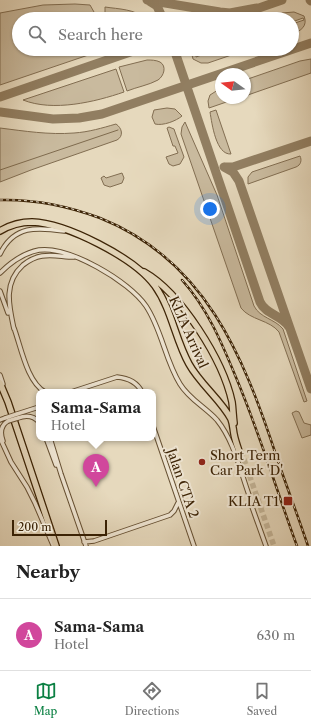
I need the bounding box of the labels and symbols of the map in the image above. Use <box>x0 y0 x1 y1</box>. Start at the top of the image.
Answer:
north arrow <box>215 68 251 104</box>
your location <box>200 199 220 219</box>
street label: KLIA Arrival <box>166 293 212 371</box>
street label: Jalan CTA 2 <box>163 444 202 520</box>
place label: Short Term Car Park 'D' <box>210 447 283 478</box>
pin: A <box>83 454 109 487</box>
marker: Short Term Car Park 'D' <box>197 457 207 467</box>
place label: KLIA T1 <box>228 493 280 509</box>
marker: KLIA T1 <box>282 495 294 507</box>
scale bar <box>12 518 107 537</box>

